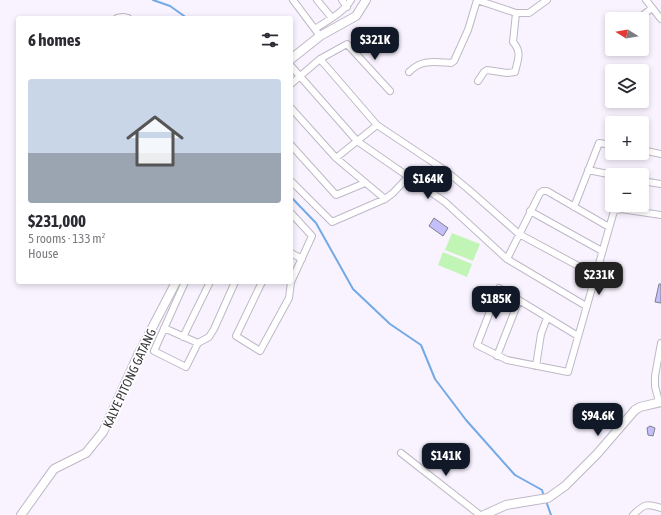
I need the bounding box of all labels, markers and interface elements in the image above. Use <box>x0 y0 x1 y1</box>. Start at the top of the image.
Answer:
north arrow <box>605 12 649 56</box>
map controls <box>605 12 649 212</box>
pin: $321K <box>347 27 403 61</box>
icon: filters <box>259 29 281 51</box>
text: 6 homes <box>28 30 81 50</box>
text: $321K <box>360 32 390 47</box>
button: layers <box>605 64 649 108</box>
icon: home <box>119 105 191 177</box>
button: + <box>605 116 649 160</box>
pin: $164K <box>400 166 456 200</box>
button: − <box>605 168 649 212</box>
text: $164K <box>413 171 443 186</box>
text: $231,000 <box>28 211 86 231</box>
text: 5 rooms · 133 m² <box>28 231 105 246</box>
text: House <box>28 246 58 261</box>
pin: $231K <box>571 262 627 296</box>
text: $231K <box>584 267 614 282</box>
pin: $185K <box>468 286 524 320</box>
text: $185K <box>481 291 511 306</box>
street label: KALYE PITONG GATANG <box>100 326 159 430</box>
pin: $94.6K <box>565 403 631 437</box>
text: $94.6K <box>582 408 614 423</box>
pin: $141K <box>418 443 474 477</box>
text: $141K <box>431 448 461 463</box>

